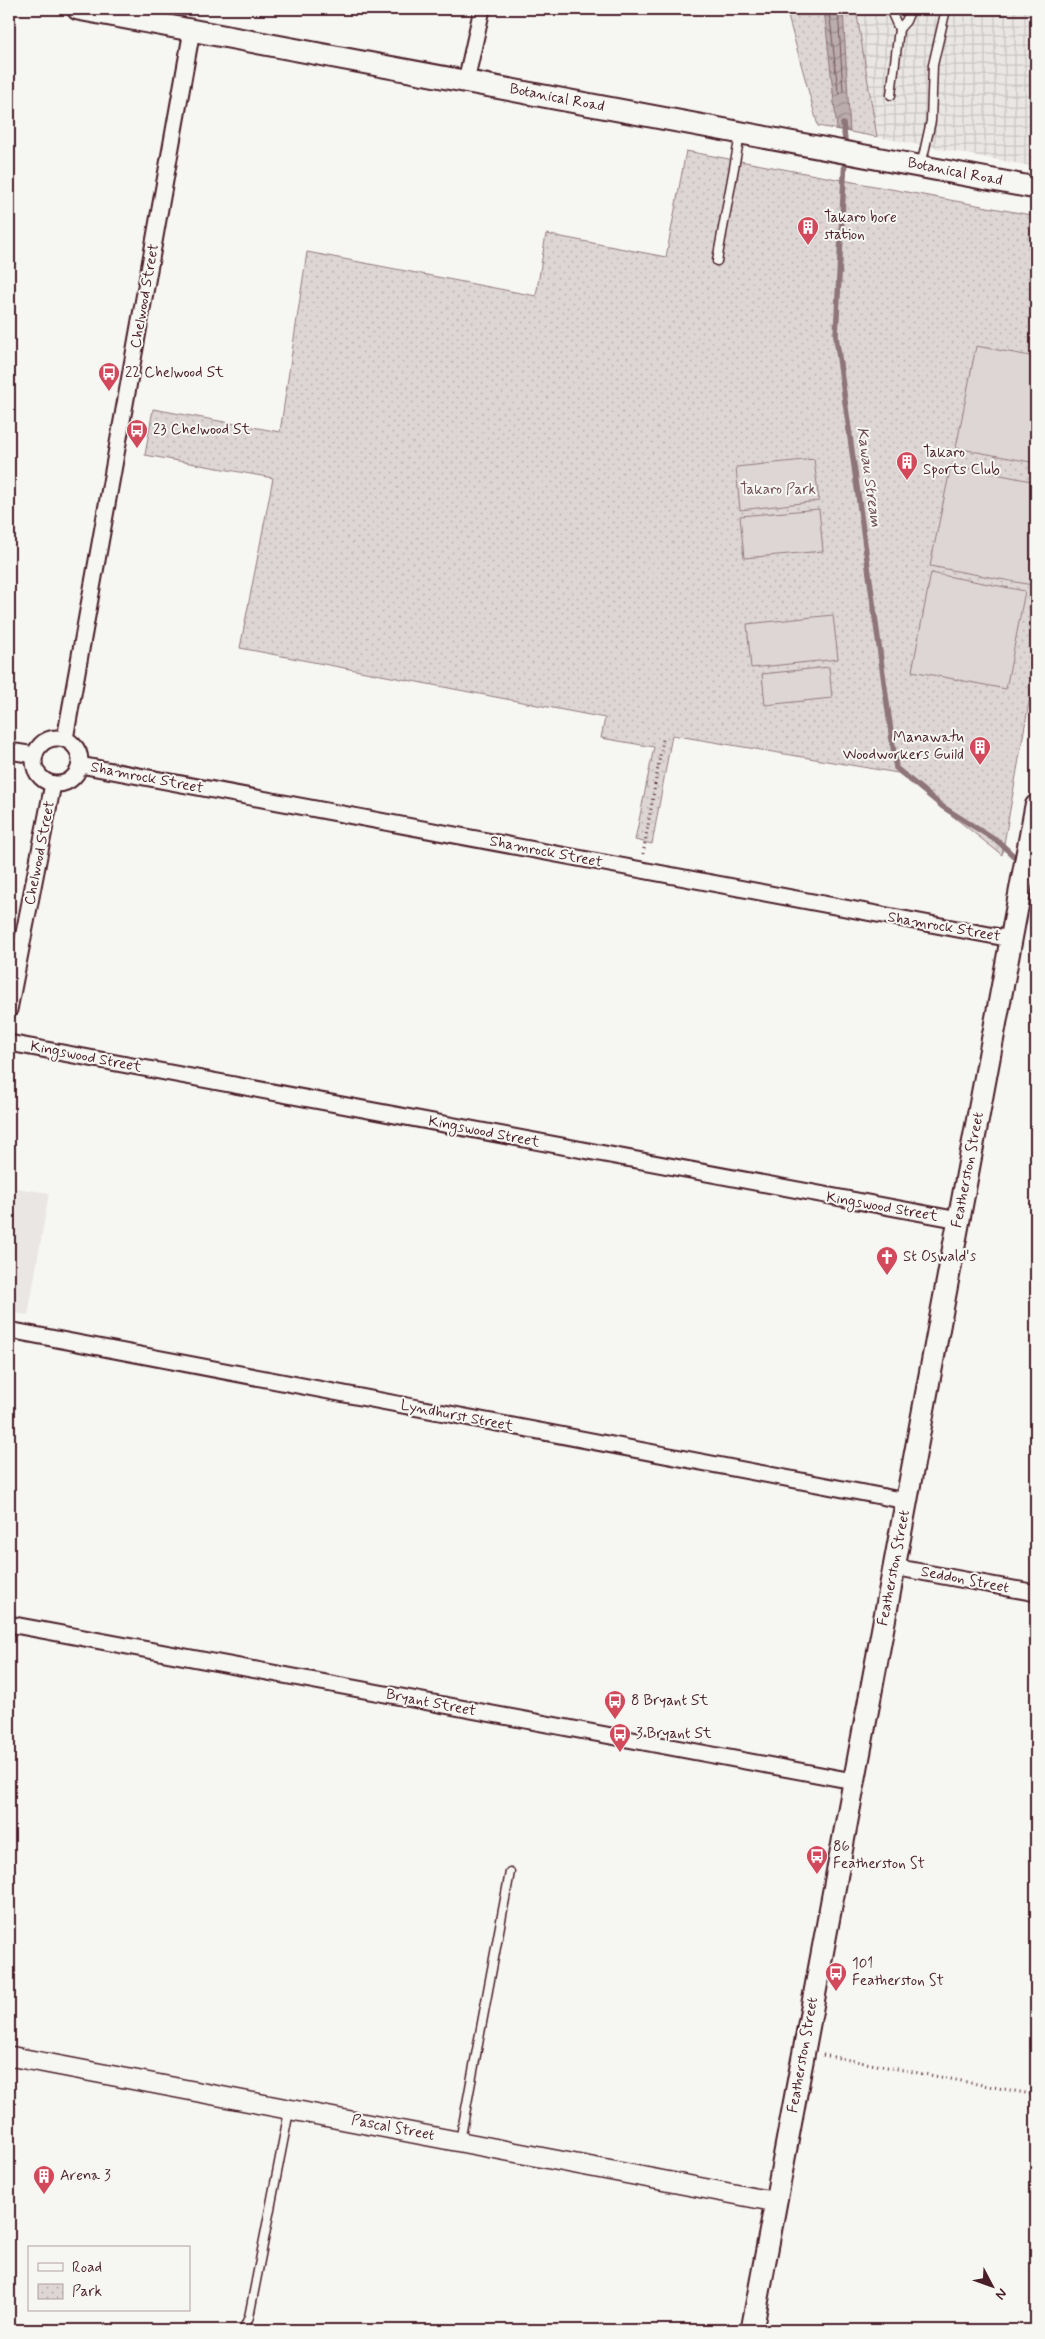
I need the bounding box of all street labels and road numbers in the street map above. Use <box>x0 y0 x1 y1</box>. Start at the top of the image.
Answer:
street label: Botanical Road <box>508 79 606 117</box>
street label: Botanical Road <box>906 153 1004 191</box>
street label: Chelwood Street <box>126 242 164 350</box>
street label: Shamrock Street <box>89 757 205 799</box>
street label: Chelwood Street <box>20 799 60 907</box>
street label: Shamrock Street <box>488 831 604 873</box>
street label: Shamrock Street <box>886 907 1002 947</box>
street label: Kingswood Street <box>28 1036 144 1079</box>
street label: Featherston Street <box>947 1110 989 1230</box>
street label: Kingswood Street <box>426 1111 542 1154</box>
street label: Kingswood Street <box>824 1187 940 1228</box>
street label: Lyndhurst Street <box>399 1395 515 1437</box>
street label: Featherston Street <box>873 1508 915 1628</box>
street label: Seddon Street <box>919 1562 1011 1598</box>
street label: Bryant Street <box>384 1684 478 1722</box>
street label: Featherston Street <box>783 1995 823 2115</box>
street label: Pascal Street <box>350 2110 437 2146</box>

